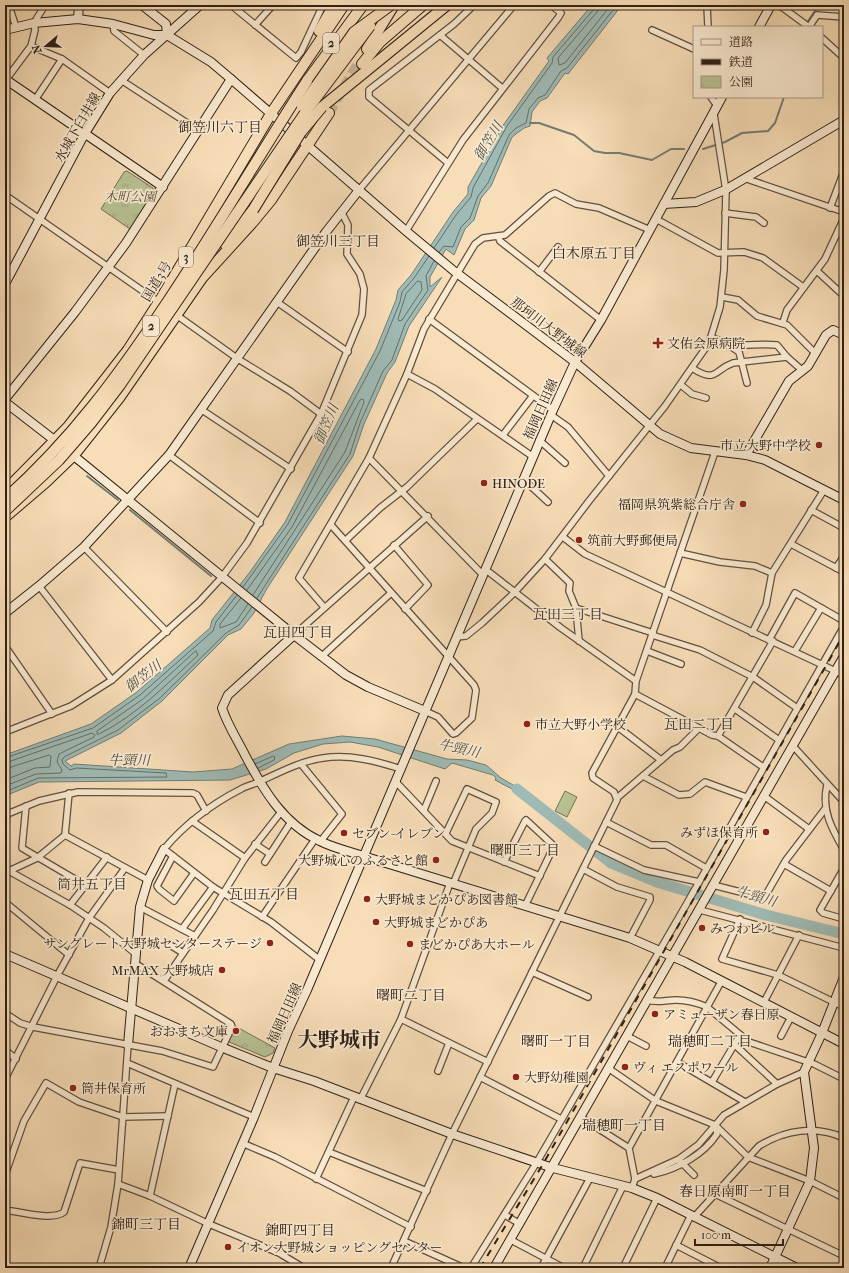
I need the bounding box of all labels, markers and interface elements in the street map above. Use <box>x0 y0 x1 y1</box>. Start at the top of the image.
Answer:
north arrow <box>26 26 66 66</box>
legend <box>693 26 823 98</box>
road number: 2 <box>323 33 339 53</box>
text: 道路 <box>729 35 753 49</box>
text: N <box>29 42 45 55</box>
text: 鉄道 <box>728 55 753 69</box>
text: 公園 <box>729 75 753 89</box>
street label: 水城下臼井線 <box>51 90 103 165</box>
water label: 御笠川 <box>470 117 508 164</box>
district label: 御笠川六丁目 <box>178 119 262 136</box>
park label: 木町公園 <box>104 189 158 204</box>
district label: 御笠川三丁目 <box>296 233 380 250</box>
district label: 白木原五丁目 <box>552 245 636 262</box>
road number: 3 <box>179 247 193 267</box>
street label: 国道3号 <box>139 258 174 304</box>
street label: 那珂川大野城線 <box>508 294 590 361</box>
road number: 2 <box>143 316 159 336</box>
place label: 文佑会原病院 <box>667 336 745 351</box>
marker: 文佑会原病院 <box>652 337 664 349</box>
street label: 福岡日田線 <box>520 376 561 442</box>
water label: 御笠川 <box>310 400 343 447</box>
place label: 市立大野中学校 <box>720 438 811 453</box>
marker: 市立大野中学校 <box>814 440 824 450</box>
place label: HINODE <box>492 476 545 491</box>
marker: HINODE <box>479 478 489 488</box>
place label: 福岡県筑紫総合庁舎 <box>618 497 735 512</box>
marker: 福岡県筑紫総合庁舎 <box>738 499 748 509</box>
place label: 筑前大野郵便局 <box>587 533 678 548</box>
marker: 筑前大野郵便局 <box>574 535 584 545</box>
district label: 瓦田三丁目 <box>533 606 603 623</box>
district label: 瓦田四丁目 <box>263 624 333 641</box>
water label: 御笠川 <box>122 656 167 696</box>
district label: 瓦田二丁目 <box>664 716 734 733</box>
place label: 市立大野小学校 <box>535 717 626 732</box>
marker: 市立大野小学校 <box>522 719 532 729</box>
water label: 牛頸川 <box>437 735 483 762</box>
water label: 牛頸川 <box>108 752 152 769</box>
place label: みずほ保育所 <box>680 825 758 840</box>
place label: セブン-イレブン <box>352 826 445 841</box>
marker: みずほ保育所 <box>761 827 771 837</box>
marker: セブン-イレブン <box>339 828 349 838</box>
district label: 曙町三丁目 <box>490 842 560 859</box>
place label: 大野城心のふるさと館 <box>298 853 428 868</box>
marker: 大野城心のふるさと館 <box>431 855 441 865</box>
district label: 筒井五丁目 <box>57 876 127 893</box>
water label: 牛頸川 <box>733 883 780 911</box>
district label: 瓦田五丁目 <box>229 886 299 903</box>
place label: 大野城まどかぴあ図書館 <box>375 892 518 907</box>
marker: 大野城まどかぴあ図書館 <box>362 894 372 904</box>
place label: 大野城まどかぴあ <box>384 915 488 930</box>
marker: 大野城まどかぴあ <box>371 917 381 927</box>
place label: みつわビル <box>710 921 775 936</box>
marker: みつわビル <box>697 923 707 933</box>
place label: サングレート大野城センターステージ <box>44 936 262 951</box>
place label: まどかぴあ大ホール <box>418 937 535 952</box>
marker: サングレート大野城センターステージ <box>265 938 275 948</box>
marker: まどかぴあ大ホール <box>405 939 415 949</box>
place label: MrMAX 大野城店 <box>112 963 214 978</box>
marker: MrMAX 大野城店 <box>217 965 227 975</box>
street label: 福岡日田線 <box>264 980 305 1046</box>
district label: 曙町二丁目 <box>376 987 446 1004</box>
place label: アミューザン春日原 <box>663 1007 779 1022</box>
marker: アミューザン春日原 <box>650 1009 660 1019</box>
place label: おおまち文庫 <box>150 1024 228 1039</box>
marker: おおまち文庫 <box>231 1026 241 1036</box>
district label: 大野城市 <box>297 1028 381 1052</box>
district label: 曙町一丁目 <box>521 1033 591 1050</box>
district label: 瑞穂町二丁目 <box>668 1033 752 1050</box>
place label: ヴィ エスポワール <box>633 1060 739 1075</box>
marker: ヴィ エスポワール <box>620 1062 630 1072</box>
place label: 大野幼稚園 <box>524 1070 589 1085</box>
marker: 大野幼稚園 <box>511 1072 521 1082</box>
place label: 筒井保育所 <box>81 1081 146 1096</box>
marker: 筒井保育所 <box>68 1083 78 1093</box>
district label: 瑞穂町一丁目 <box>582 1117 666 1134</box>
district label: 春日原南町一丁目 <box>679 1183 791 1200</box>
district label: 錦町三丁目 <box>111 1216 181 1233</box>
scale bar <box>695 1221 783 1247</box>
district label: 錦町四丁目 <box>265 1222 335 1239</box>
text: 100 m <box>701 1228 731 1242</box>
place label: イオン大野城ショッピングセンター <box>236 1240 443 1255</box>
marker: イオン大野城ショッピングセンター <box>223 1242 233 1252</box>

